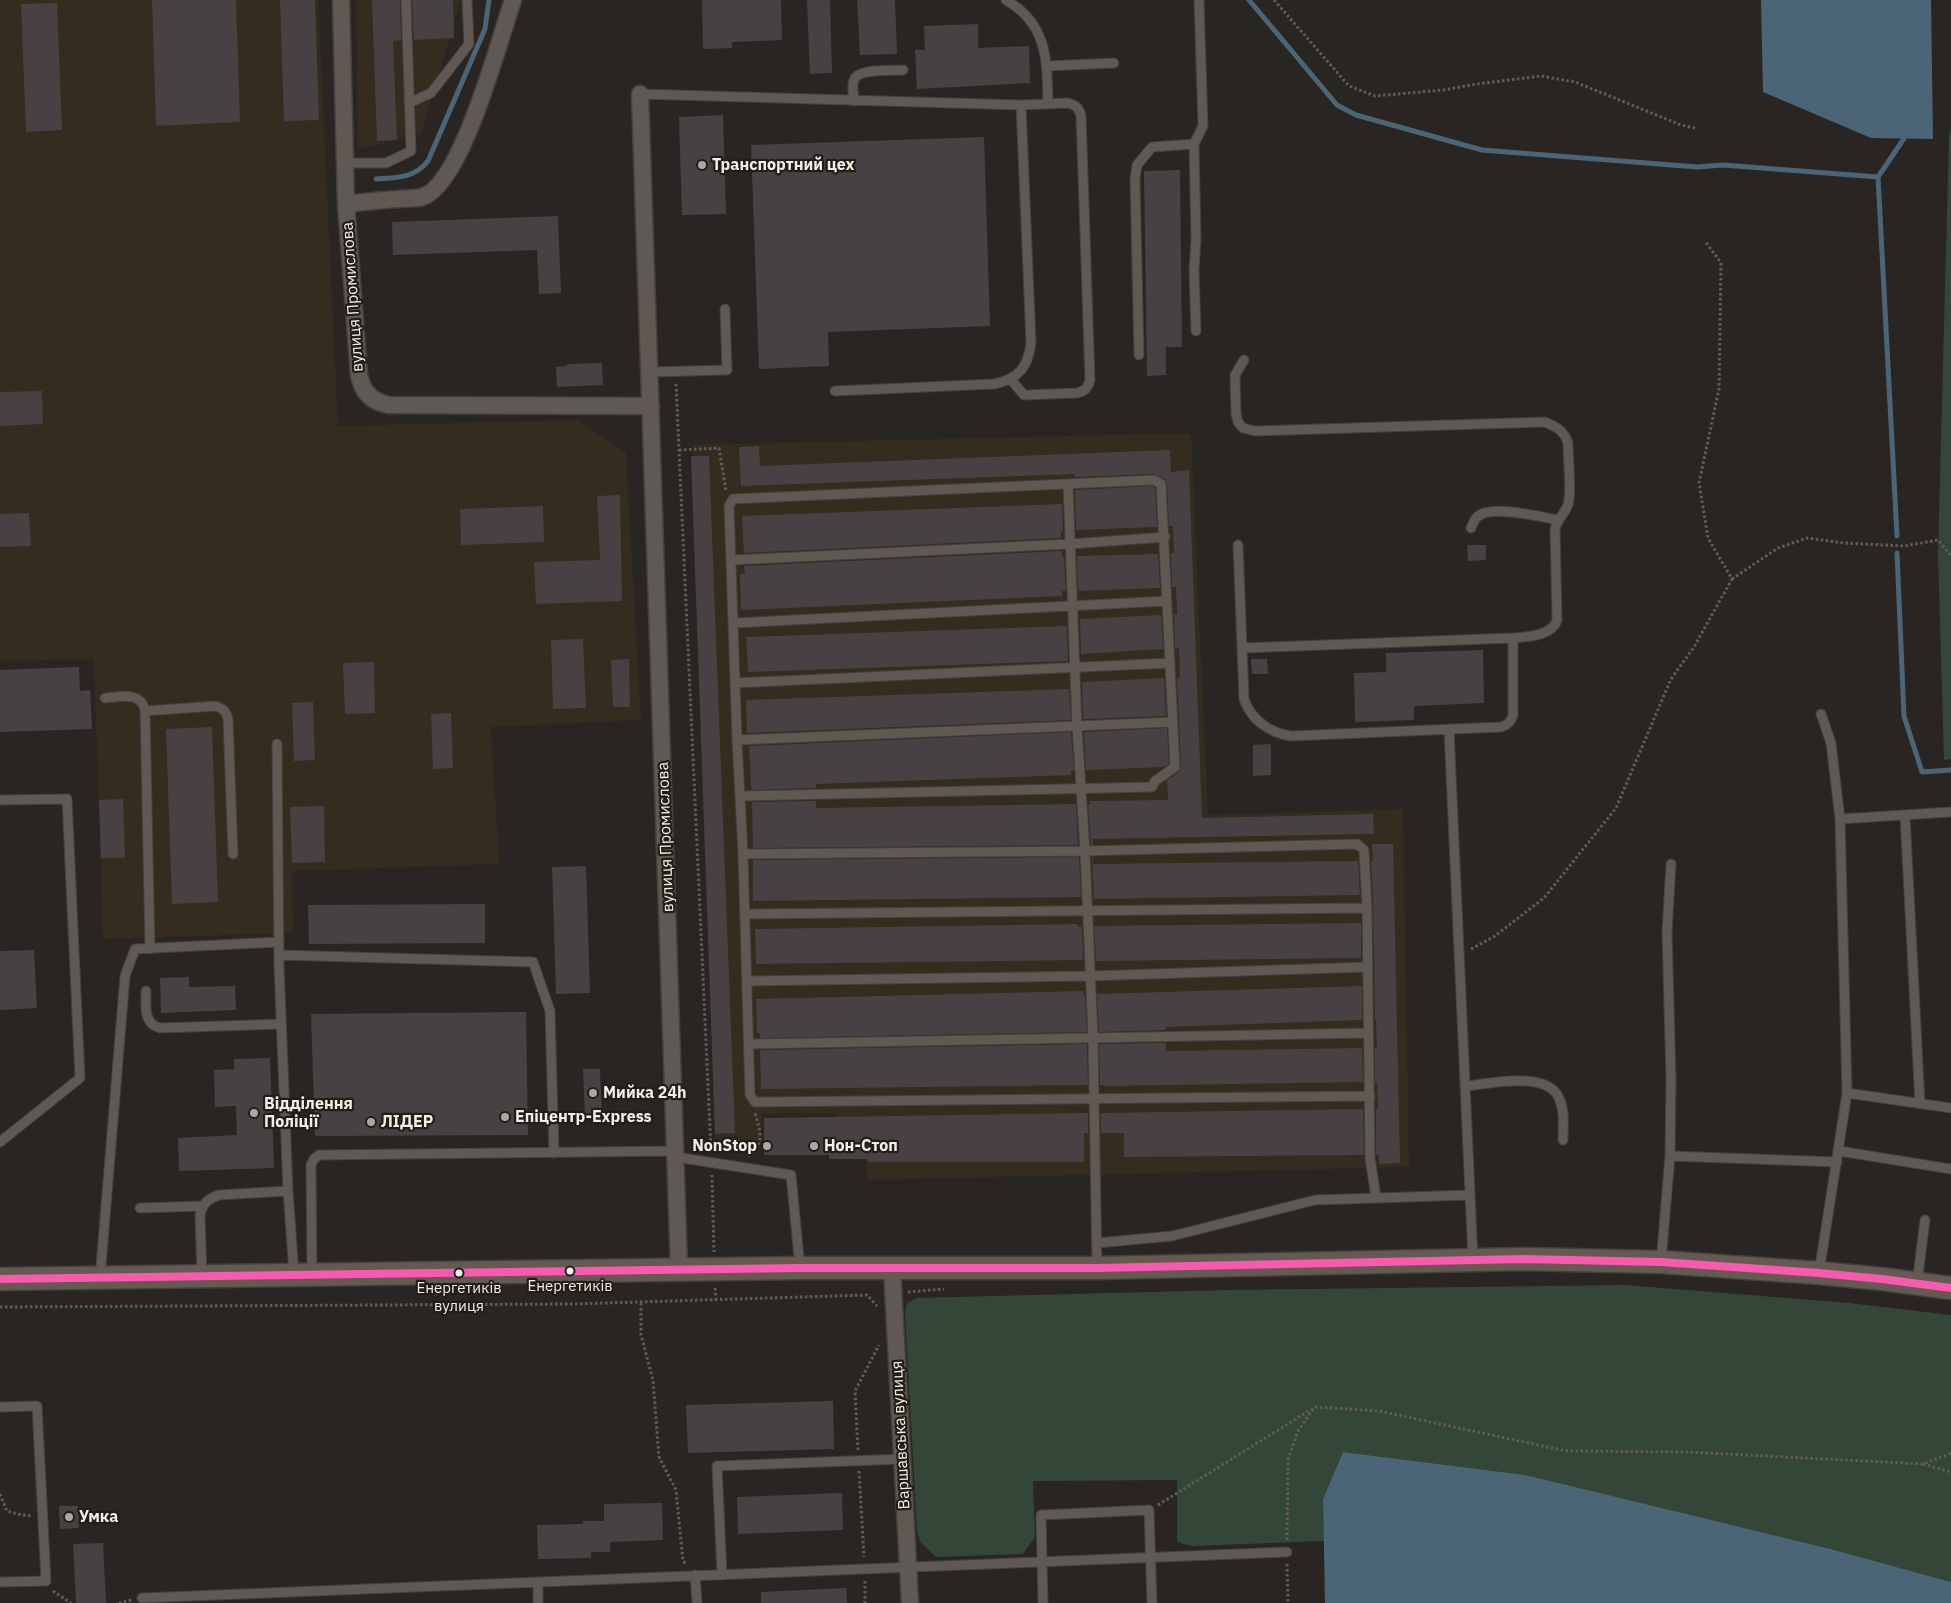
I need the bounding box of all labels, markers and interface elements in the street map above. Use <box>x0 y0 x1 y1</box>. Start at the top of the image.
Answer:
place label: Транспортний цех <box>712 155 855 175</box>
marker: Транспортний цех <box>696 159 708 171</box>
street label: вулиця Промислова <box>338 221 368 373</box>
street label: вулиця Промислова <box>654 762 678 912</box>
place label: Мийка 24һ <box>603 1083 687 1103</box>
marker: Мийка 24һ <box>587 1087 599 1099</box>
place label: Відділення Поліції <box>264 1094 353 1132</box>
marker: Відділення Поліції <box>248 1107 260 1119</box>
place label: Епіцентр-Express <box>515 1107 652 1127</box>
marker: Епіцентр-Express <box>499 1111 511 1123</box>
place label: ЛІДЕР <box>381 1112 433 1132</box>
marker: ЛІДЕР <box>365 1116 377 1128</box>
place label: NonStop <box>692 1136 757 1156</box>
place label: Нон-Стоп <box>824 1136 898 1156</box>
marker: NonStop <box>761 1140 773 1152</box>
marker: Нон-Стоп <box>808 1140 820 1152</box>
marker: Енергетиків <box>565 1266 575 1276</box>
marker: Енергетиків вулиця <box>454 1268 464 1278</box>
place label: Енергетиків <box>527 1278 613 1296</box>
place label: Енергетиків вулиця <box>416 1280 502 1315</box>
street label: Варшавська вулиця <box>888 1360 914 1510</box>
place label: Умка <box>79 1507 118 1527</box>
marker: Умка <box>63 1511 75 1523</box>

